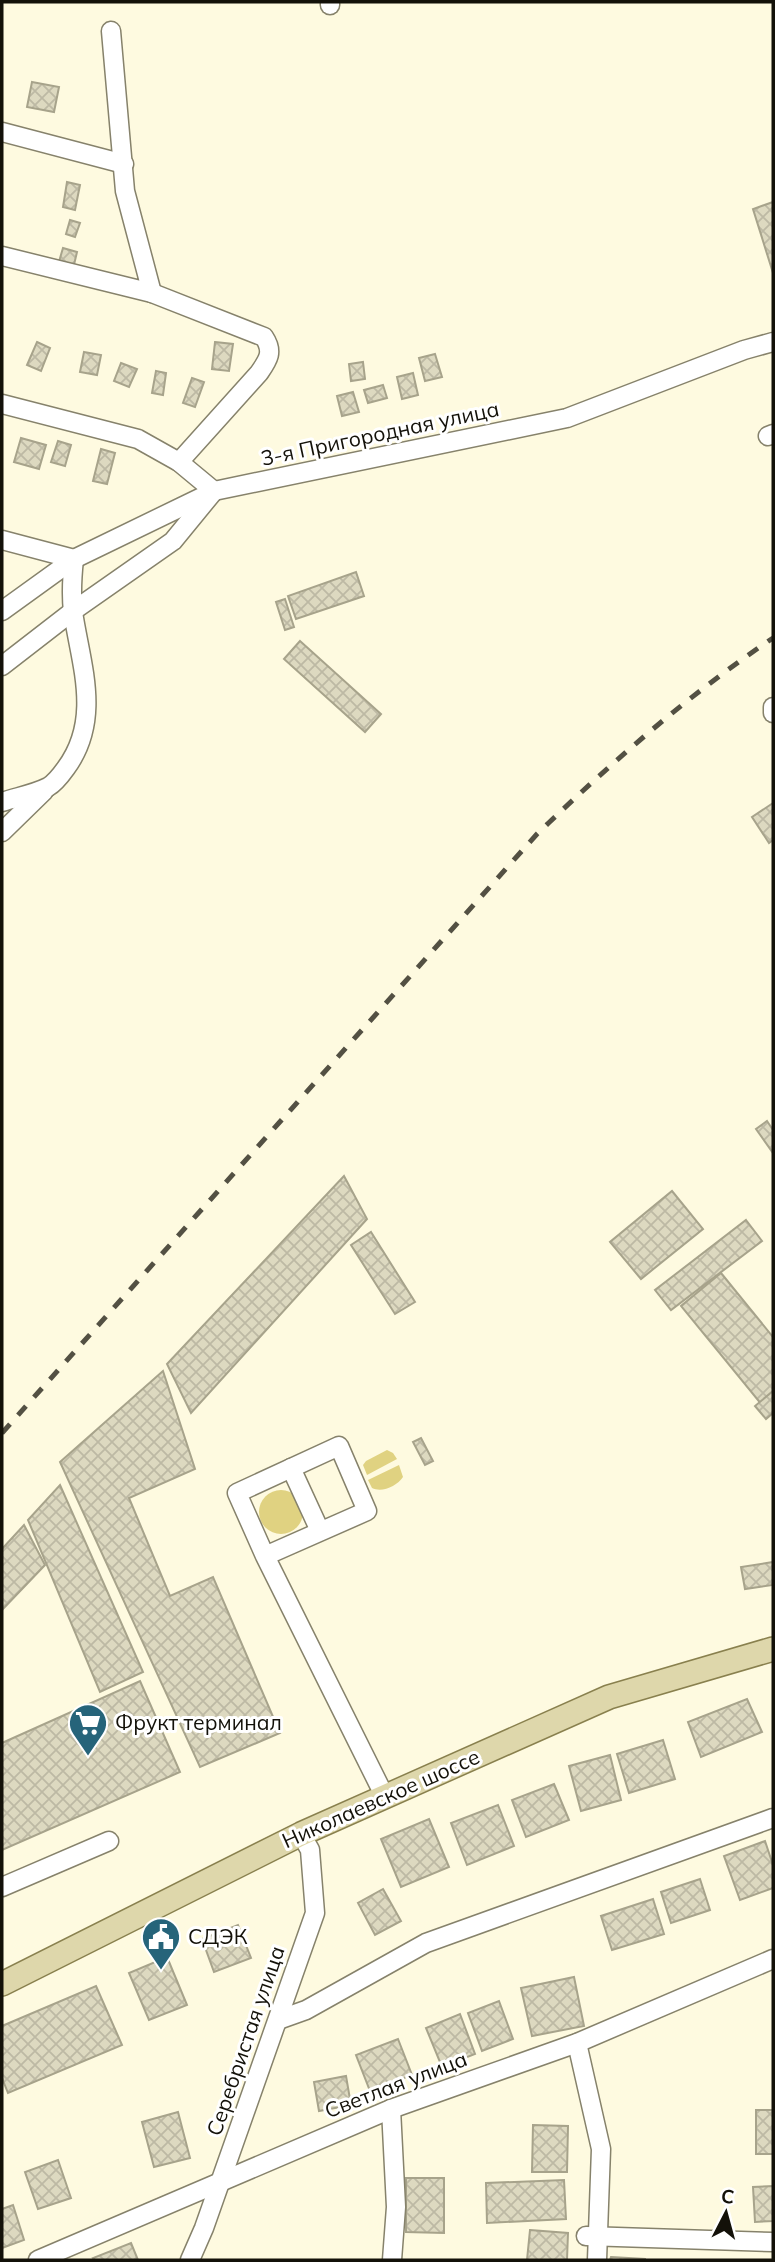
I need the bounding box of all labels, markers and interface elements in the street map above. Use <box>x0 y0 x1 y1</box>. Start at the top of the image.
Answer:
street label: 3-я Пригородная улица <box>258 395 501 471</box>
supermarket icon: Фрукт терминал <box>67 1702 109 1757</box>
place label: Фрукт терминал <box>115 1709 282 1735</box>
street label: Николаевское шоссе <box>278 1743 484 1853</box>
public building icon: СДЭК <box>140 1916 182 1971</box>
place label: СДЭК <box>188 1923 248 1949</box>
street label: Серебристая улица <box>200 1942 290 2139</box>
street label: Светлая улица <box>321 2045 471 2123</box>
north arrow <box>691 2178 761 2248</box>
text: С <box>720 2183 736 2209</box>

